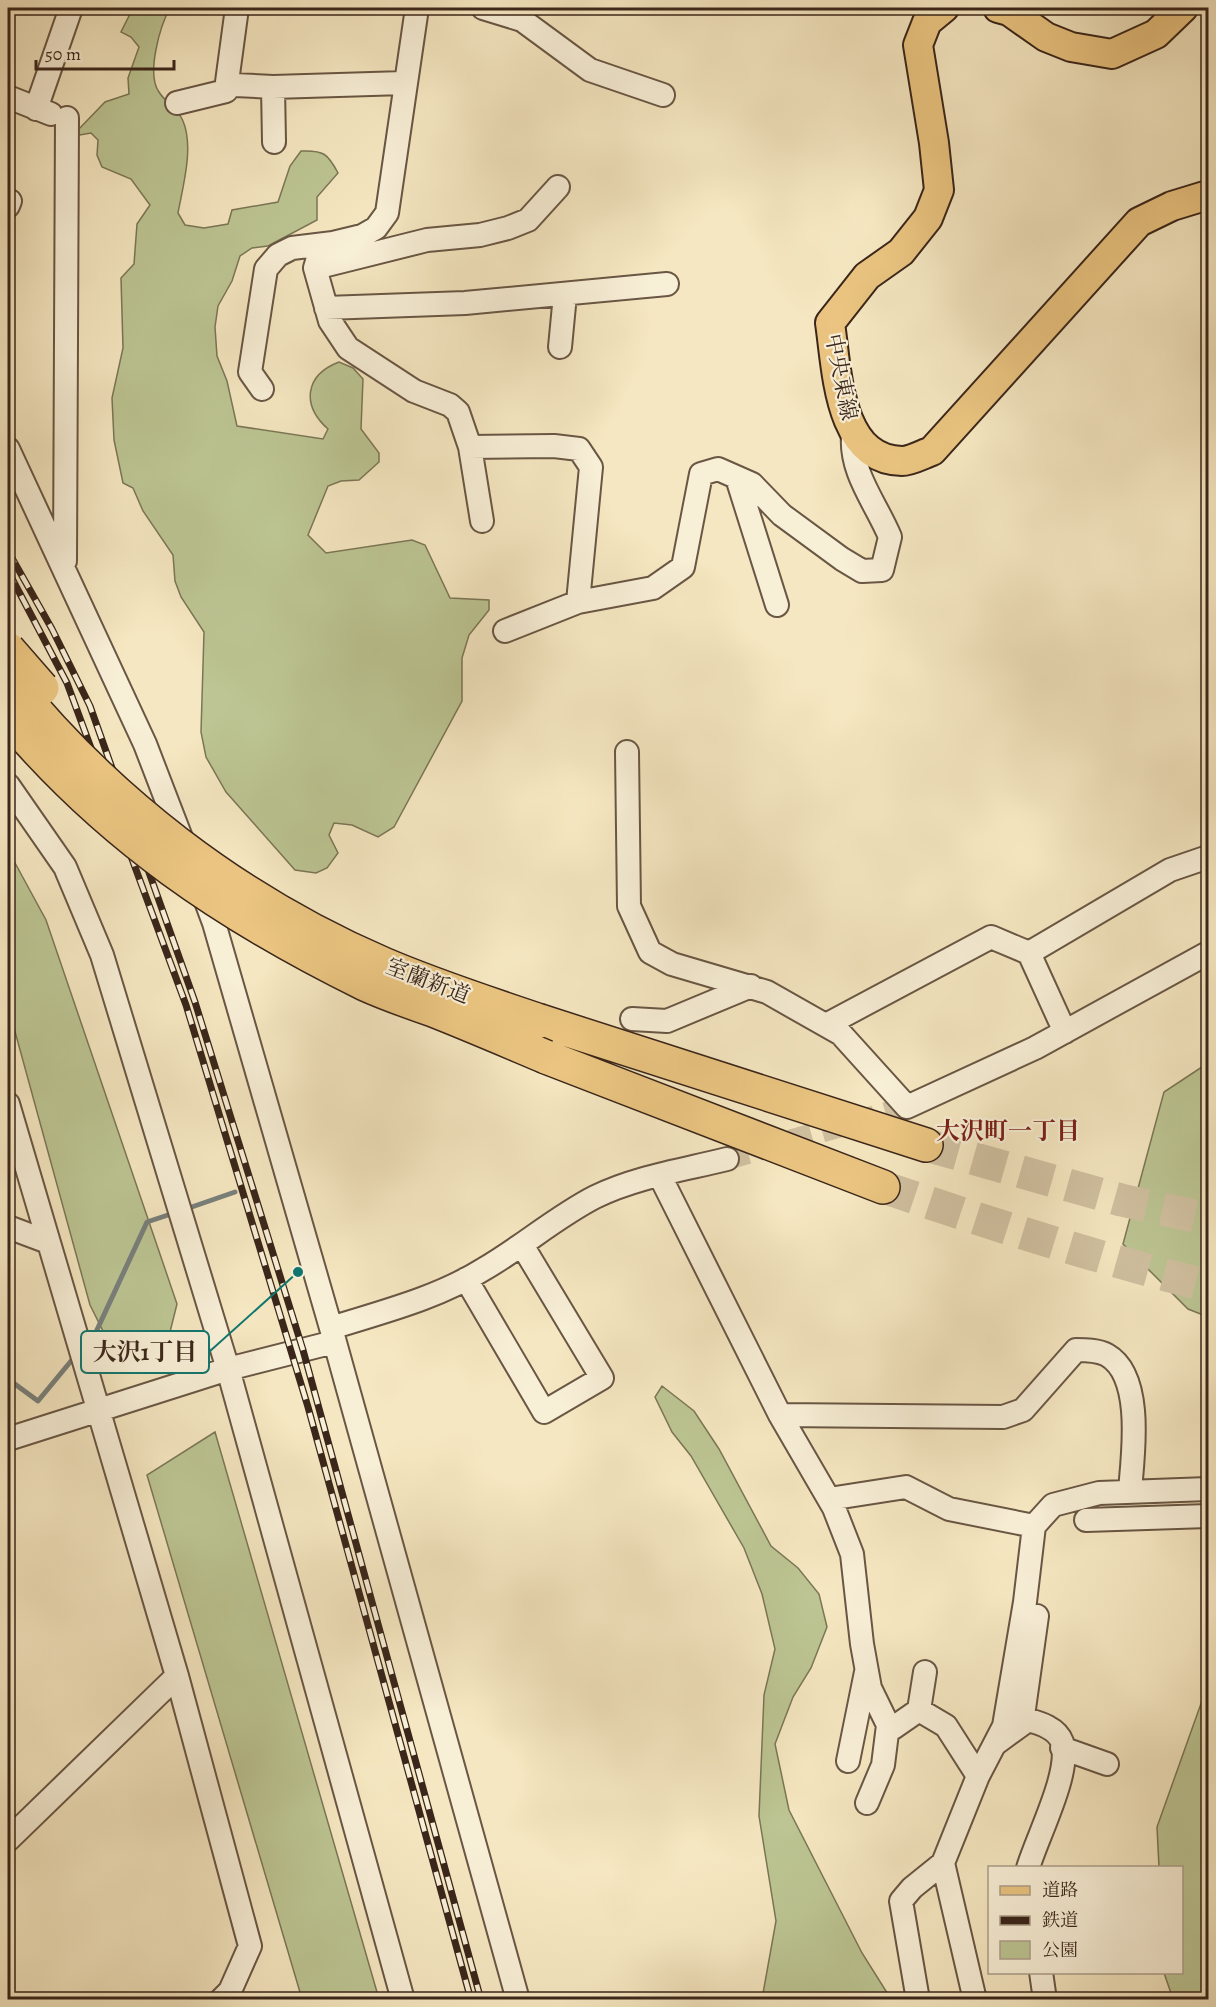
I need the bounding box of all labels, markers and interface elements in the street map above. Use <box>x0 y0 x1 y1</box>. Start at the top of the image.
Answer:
scale bar <box>36 33 174 71</box>
text: 50 m <box>45 42 81 66</box>
street label: 中央東線 <box>818 331 864 423</box>
street label: 室蘭新道 <box>382 951 474 1011</box>
district label: 大沢町一丁目 <box>936 1115 1080 1147</box>
callout: 大沢1丁目 <box>81 1331 209 1373</box>
text: 大沢1丁目 <box>93 1336 197 1368</box>
legend <box>988 1866 1183 1974</box>
text: 道路 <box>1042 1878 1078 1902</box>
text: 鉄道 <box>1042 1908 1078 1932</box>
text: 公園 <box>1042 1938 1078 1962</box>

